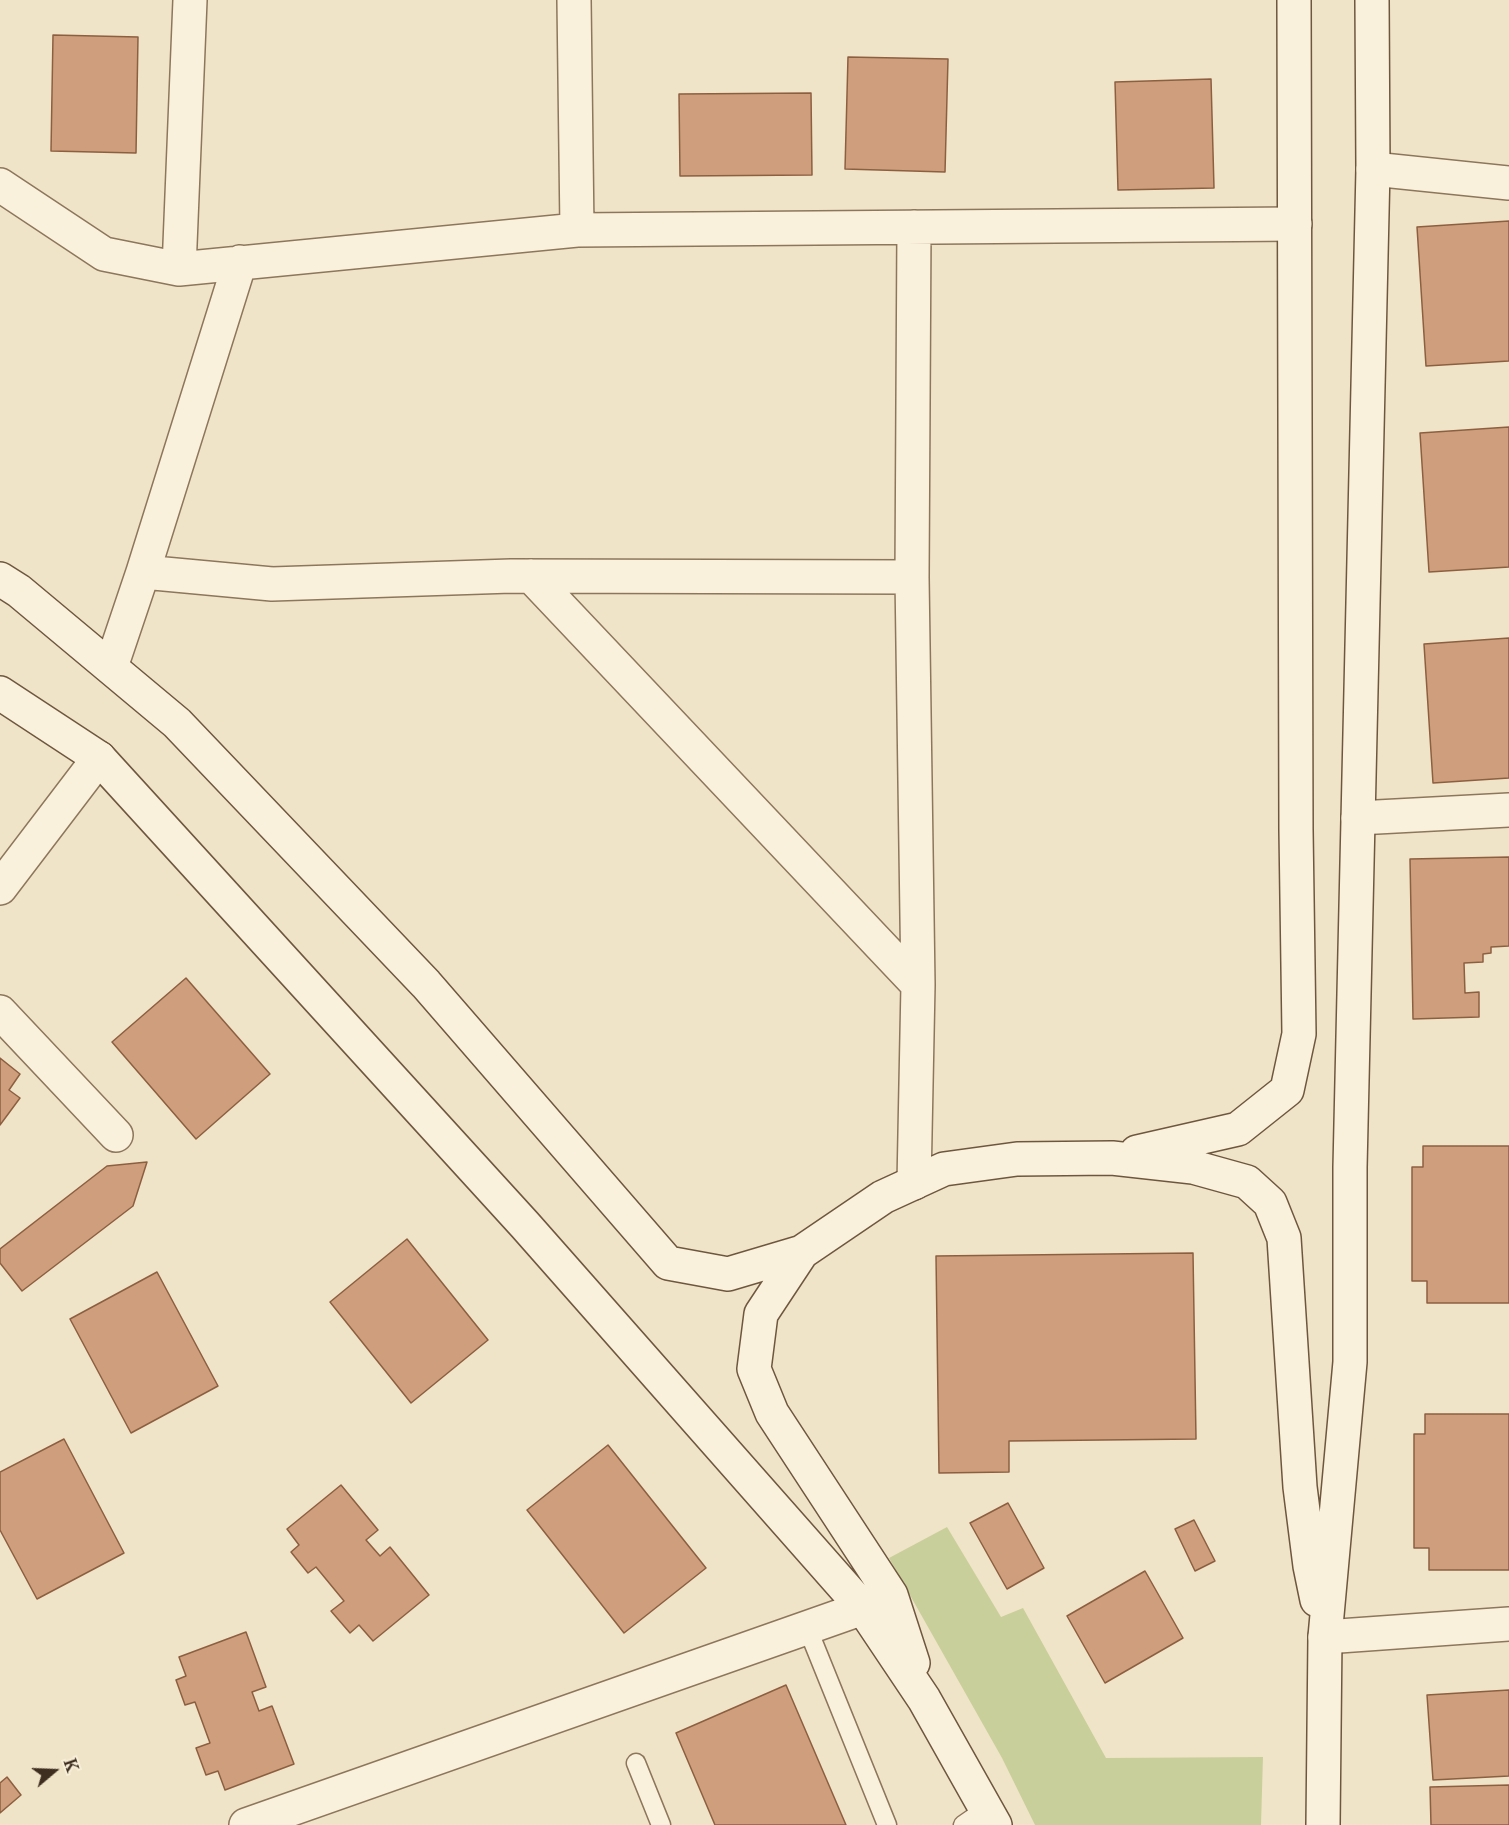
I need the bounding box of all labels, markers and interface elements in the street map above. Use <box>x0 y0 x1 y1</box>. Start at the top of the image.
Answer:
north arrow <box>24 1741 84 1801</box>
text: K <box>59 1756 83 1775</box>

